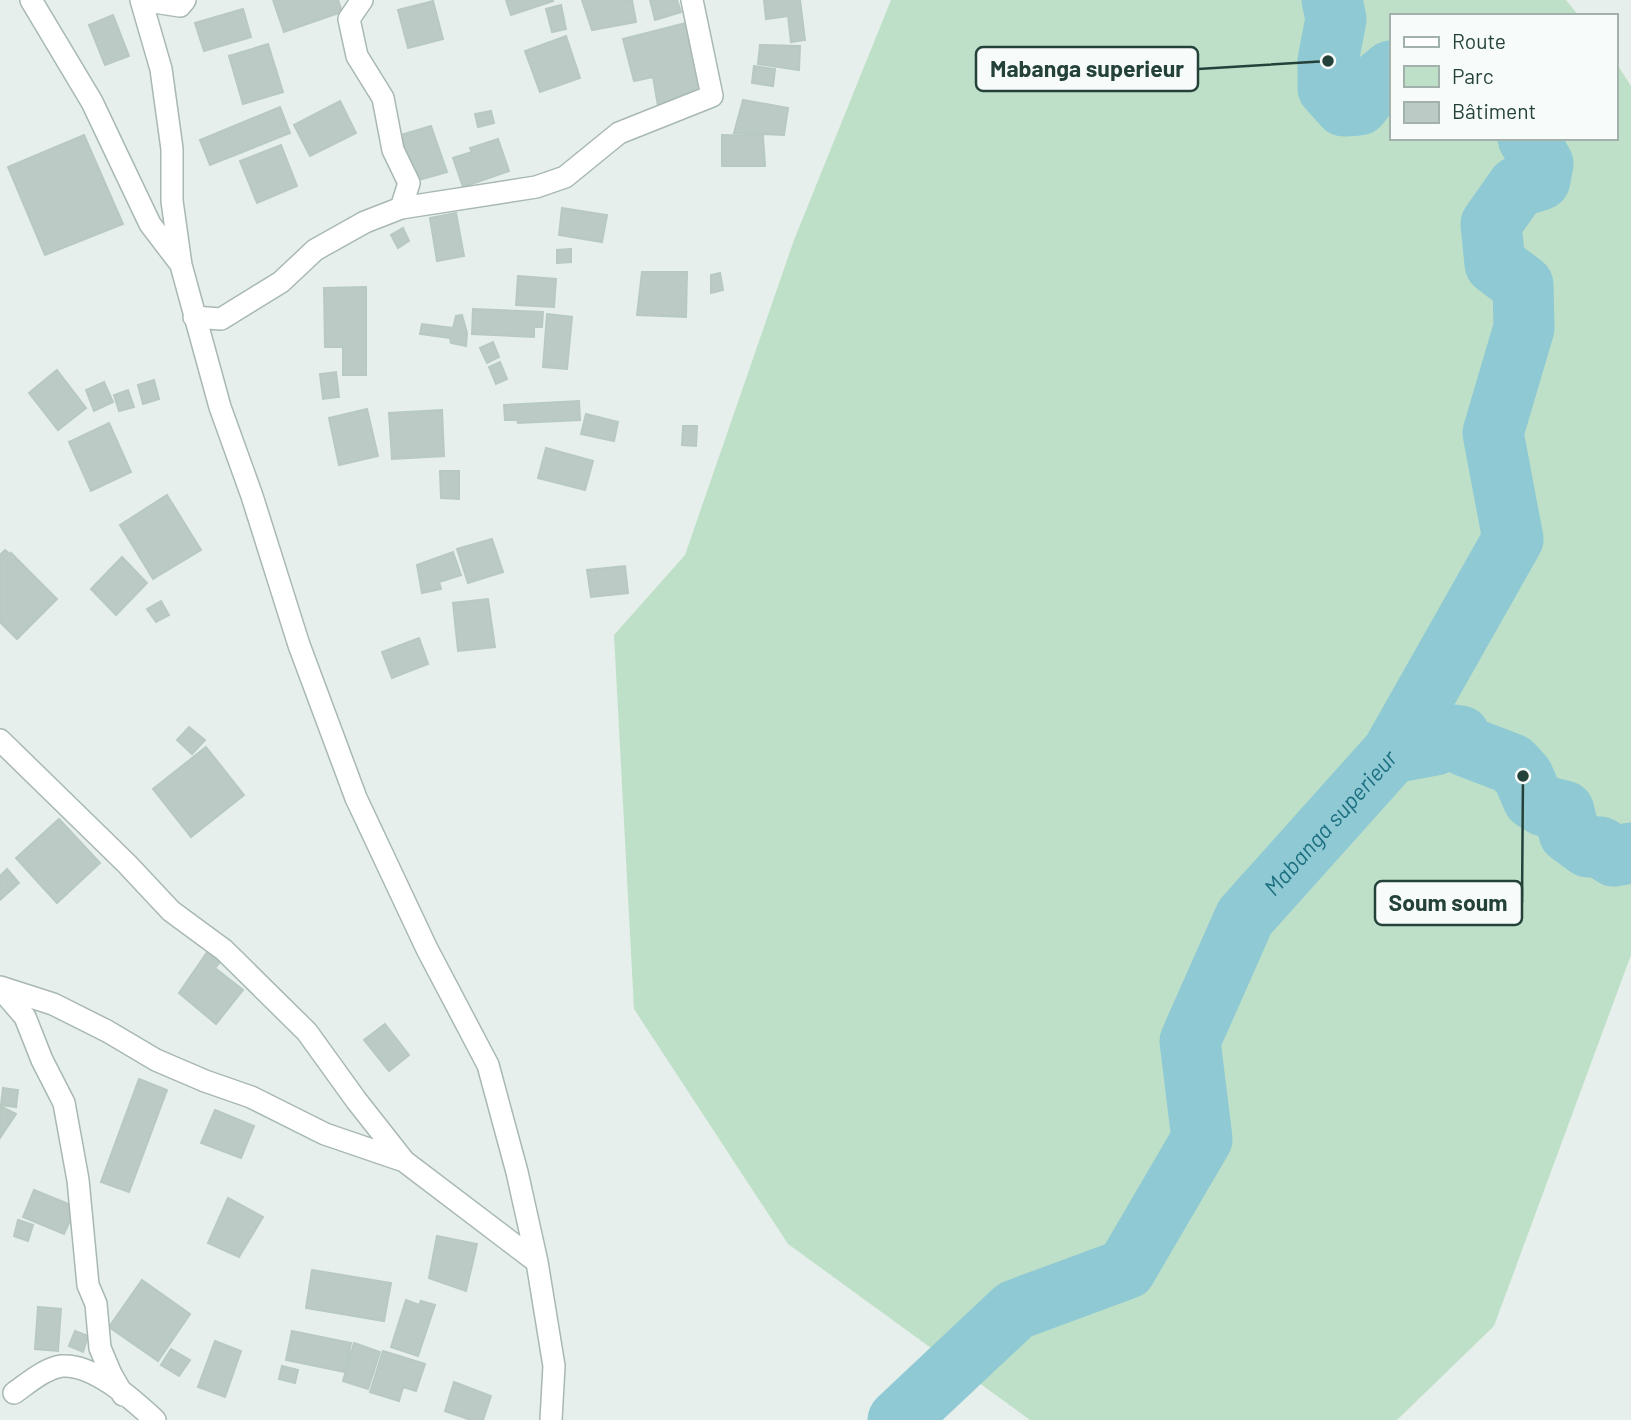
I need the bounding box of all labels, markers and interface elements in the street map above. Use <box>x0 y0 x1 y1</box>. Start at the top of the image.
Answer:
legend <box>1390 14 1617 140</box>
text: Route <box>1452 28 1506 53</box>
callout: Mabanga superieur <box>976 47 1198 91</box>
text: Mabanga superieur <box>990 54 1184 82</box>
text: Parc <box>1452 63 1494 88</box>
text: Bâtiment <box>1452 98 1536 123</box>
water label: Mabanga superieur <box>1257 743 1403 901</box>
callout: Soum soum <box>1375 881 1522 925</box>
text: Soum soum <box>1389 888 1507 916</box>

